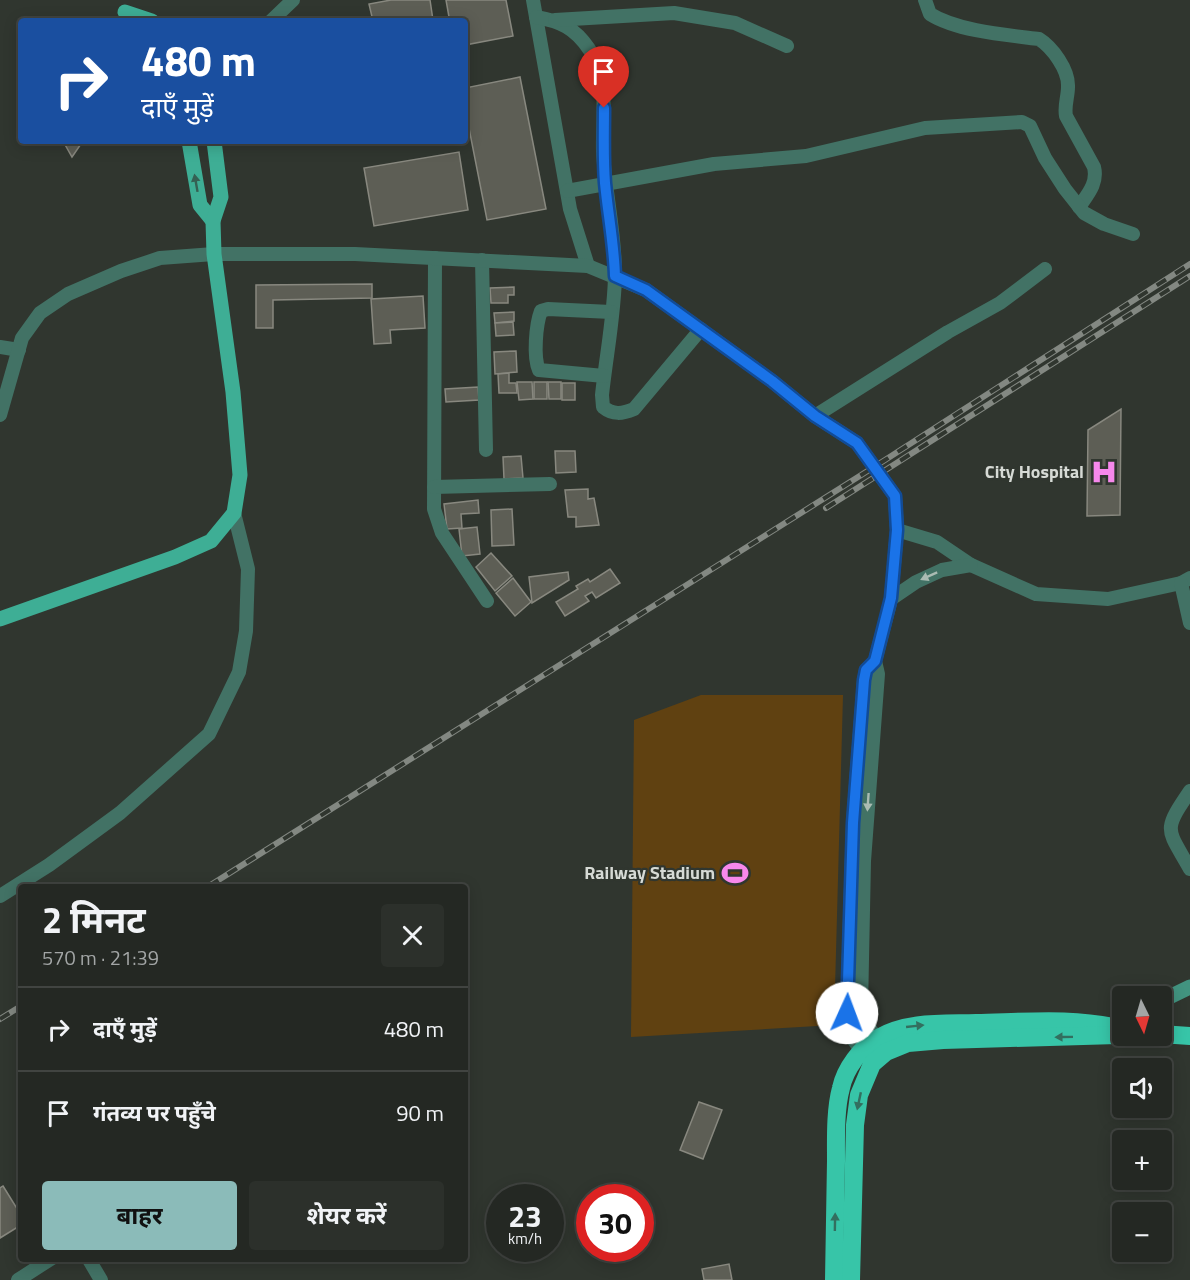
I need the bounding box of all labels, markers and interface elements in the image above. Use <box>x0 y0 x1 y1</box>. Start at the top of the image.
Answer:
text: 480 m <box>141 28 256 92</box>
icon: right <box>42 42 120 120</box>
pin <box>578 46 629 108</box>
icon: arrive <box>587 55 620 88</box>
text: दाएँ मुड़ें <box>141 86 214 127</box>
one-way arrow <box>191 173 200 192</box>
hospital icon: City Hospital <box>1089 457 1119 487</box>
place label: City Hospital <box>985 458 1084 485</box>
one-way arrow <box>919 571 937 581</box>
one-way arrow <box>864 793 873 812</box>
sports icon: Railway Stadium <box>720 858 750 888</box>
place label: Railway Stadium <box>584 859 715 886</box>
text: 2 मिनट <box>42 892 146 947</box>
button: close <box>381 904 444 967</box>
text: 570 m · 21:39 <box>42 942 159 973</box>
position arrow <box>815 981 879 1045</box>
north arrow <box>1112 986 1172 1046</box>
map controls <box>1112 986 1172 1262</box>
text: दाएँ मुड़ें <box>93 1012 157 1046</box>
text: 480 m <box>384 1012 444 1046</box>
icon: right <box>42 1013 75 1046</box>
one-way arrow <box>906 1021 925 1031</box>
one-way arrow <box>1054 1032 1073 1042</box>
button: sound <box>1112 1058 1172 1118</box>
one-way arrow <box>854 1091 863 1110</box>
text: गंतव्य पर पहुँचे <box>93 1096 216 1130</box>
text: 90 m <box>396 1096 444 1130</box>
icon: arrive <box>42 1097 75 1130</box>
button: + <box>1112 1130 1172 1190</box>
button: बाहर <box>42 1181 237 1250</box>
button: शेयर करें <box>249 1181 444 1250</box>
speed limit sign: 30 <box>576 1184 654 1262</box>
text: 23 <box>508 1193 542 1239</box>
button: − <box>1112 1202 1172 1262</box>
one-way arrow <box>830 1212 840 1231</box>
text: km/h <box>508 1227 542 1250</box>

